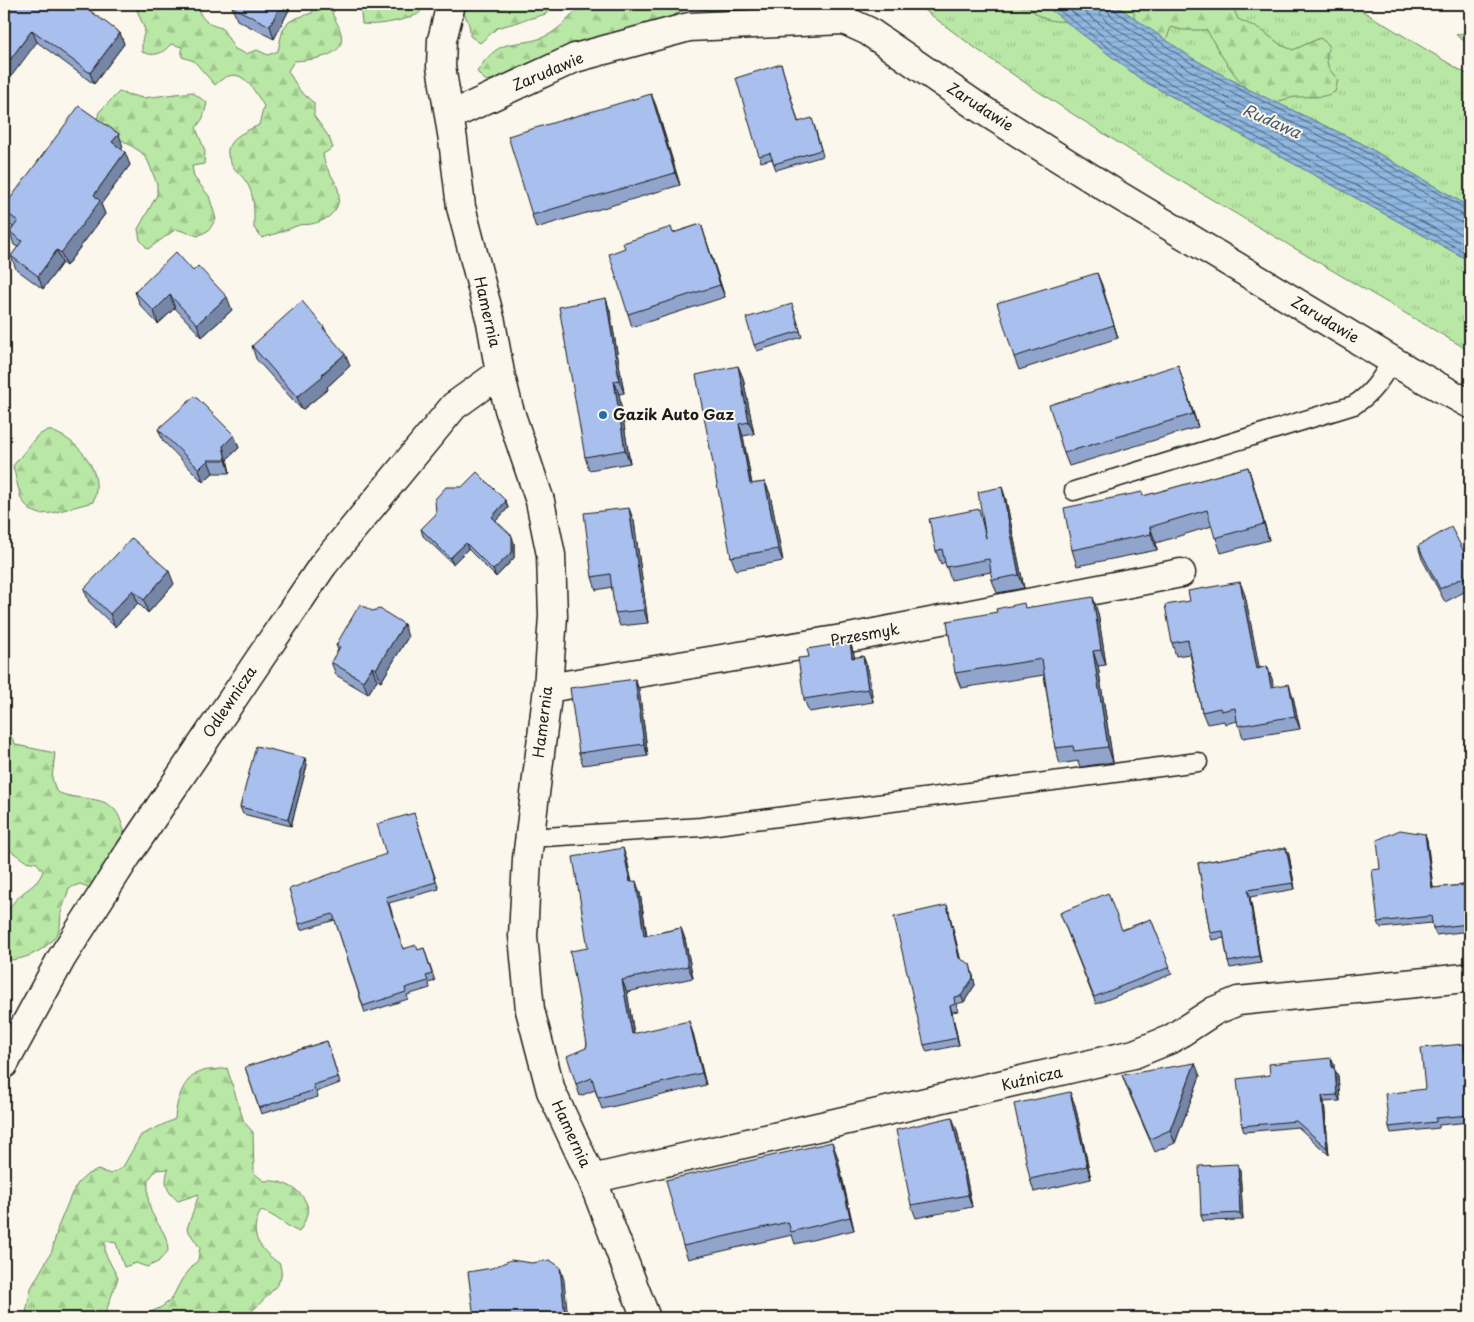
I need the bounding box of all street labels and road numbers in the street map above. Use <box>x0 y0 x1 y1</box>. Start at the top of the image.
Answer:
street label: Zarudawie <box>508 45 587 96</box>
street label: Zarudawie <box>943 76 1019 136</box>
street label: Hamernia <box>469 274 508 350</box>
street label: Zarudawie <box>1288 289 1364 348</box>
street label: Przesmyk <box>828 616 902 651</box>
street label: Odlewnicza <box>196 660 262 742</box>
street label: Hamernia <box>526 684 557 759</box>
street label: Kuźnicza <box>999 1059 1065 1096</box>
street label: Hamernia <box>547 1096 598 1172</box>

